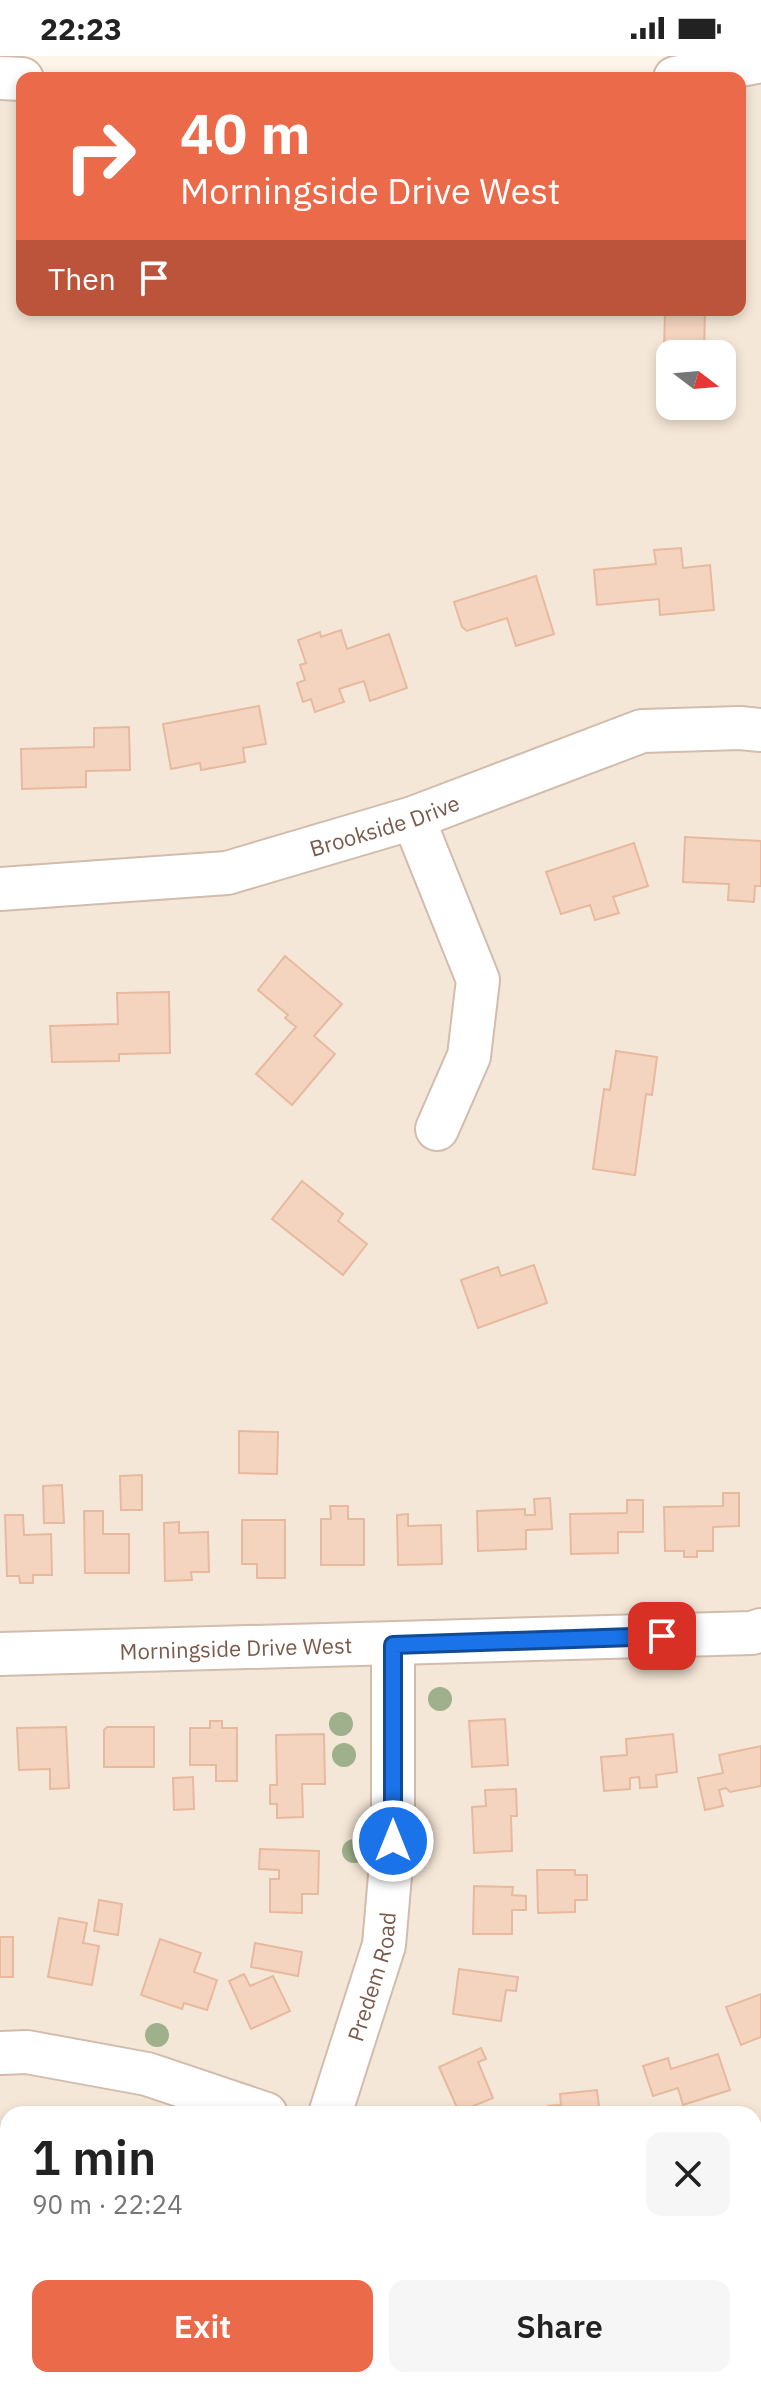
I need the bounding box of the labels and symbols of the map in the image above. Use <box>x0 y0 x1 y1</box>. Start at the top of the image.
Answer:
north arrow <box>656 340 736 420</box>
street label: Brookside Drive <box>306 787 463 862</box>
pin <box>628 1602 696 1670</box>
street label: Morningside Drive West <box>119 1630 353 1665</box>
position arrow <box>351 1799 435 1883</box>
street label: Predem Road <box>340 1911 401 2045</box>

